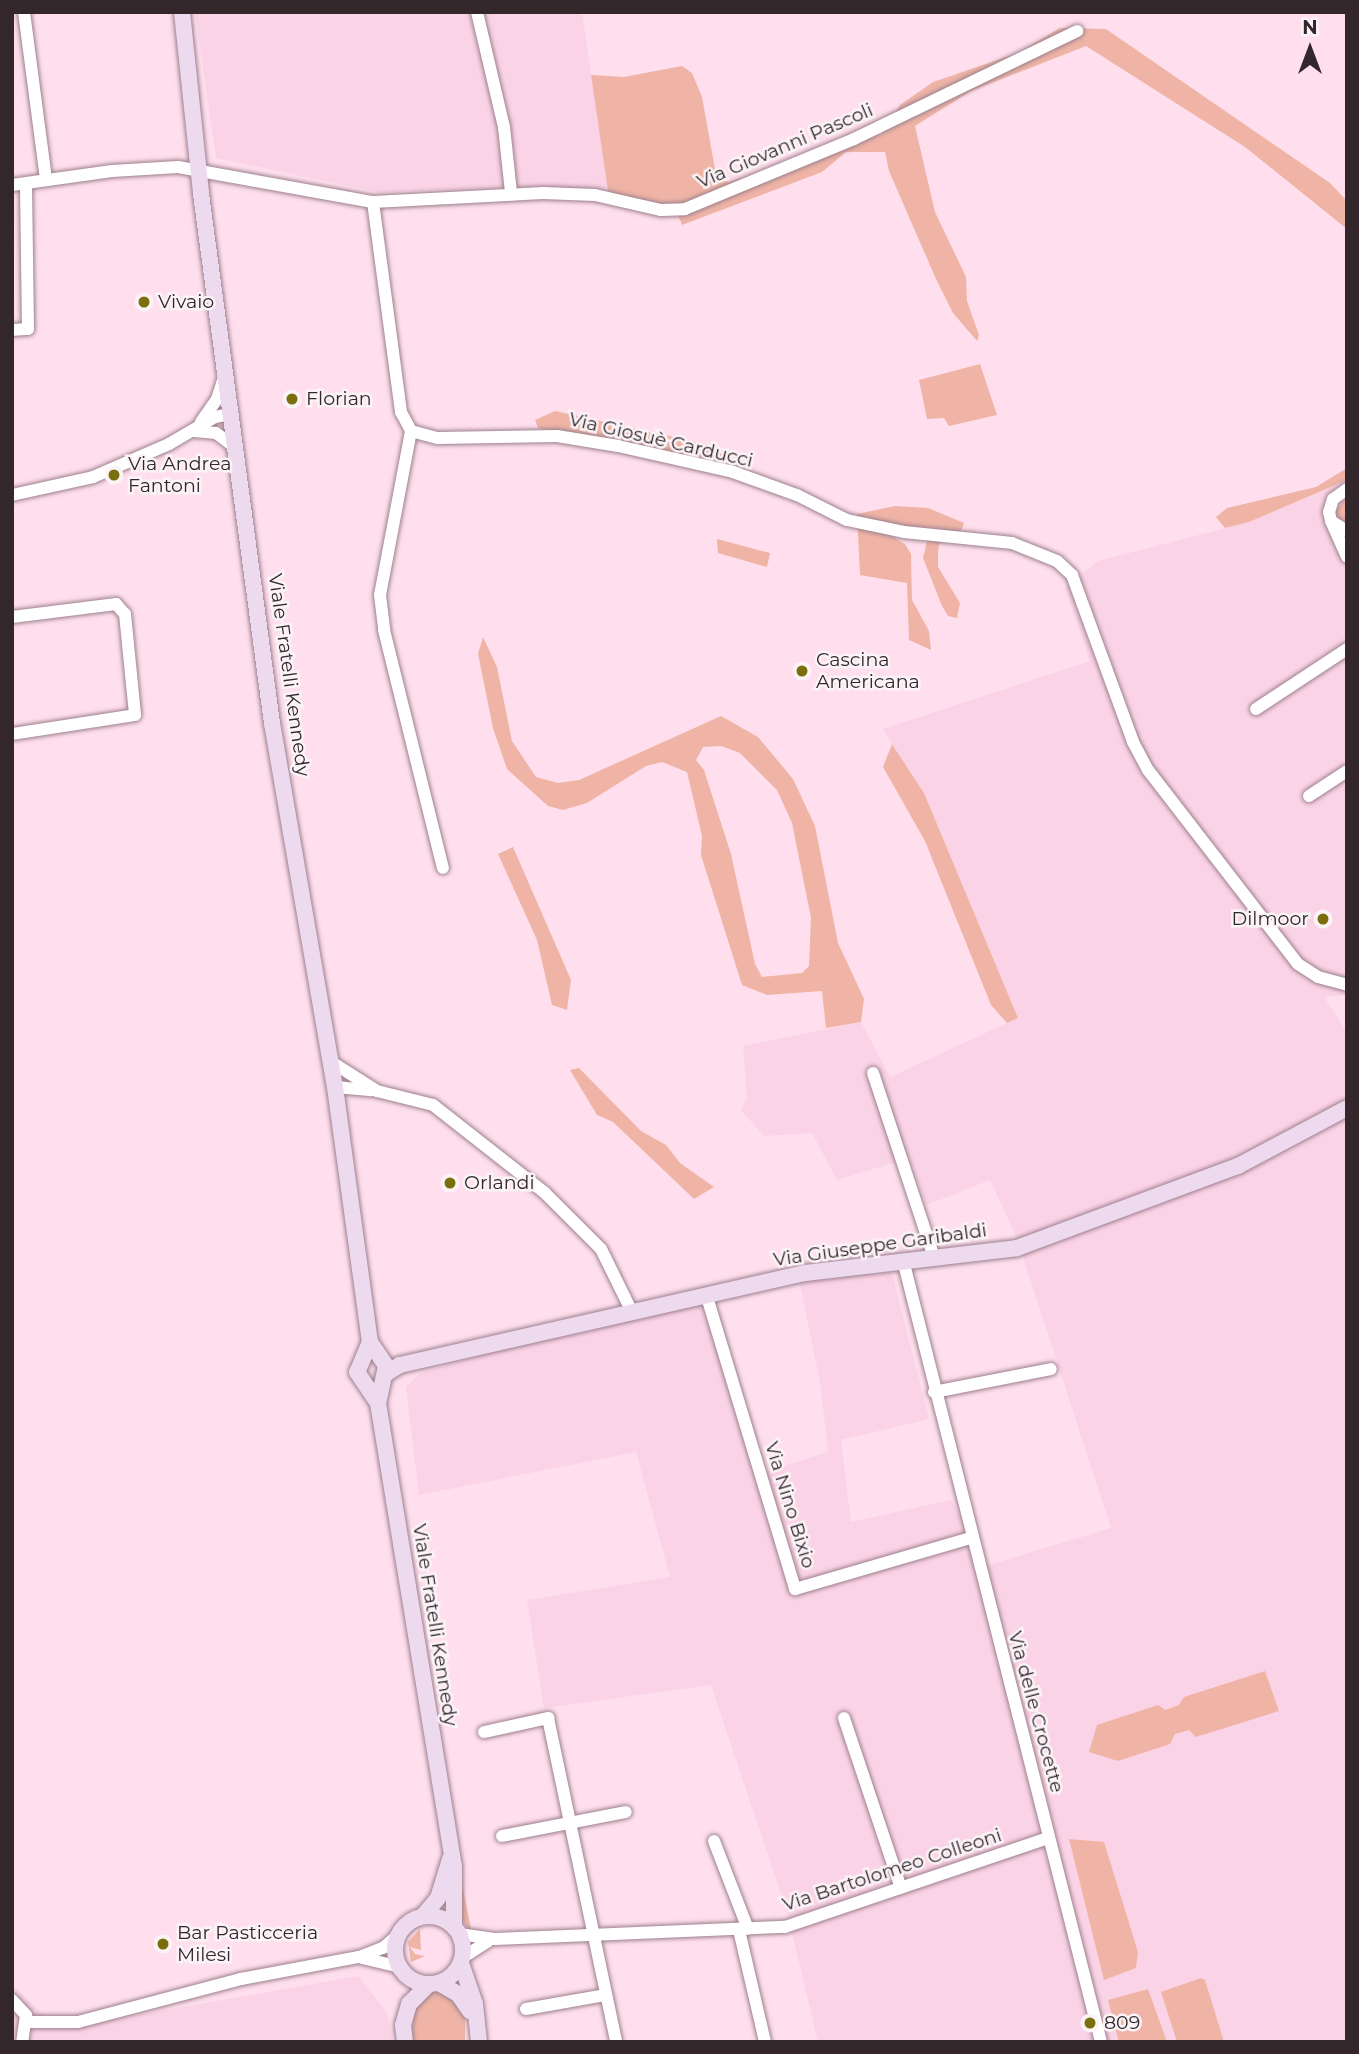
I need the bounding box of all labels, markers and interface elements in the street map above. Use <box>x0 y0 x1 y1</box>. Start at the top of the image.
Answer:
north arrow <box>1275 14 1345 84</box>
text: N <box>1302 16 1318 39</box>
street label: Via Giovanni Pascoli <box>694 99 876 193</box>
place label: Vivaio <box>158 291 214 313</box>
marker: Vivaio <box>136 294 152 310</box>
place label: Florian <box>306 388 372 410</box>
marker: Florian <box>284 391 300 407</box>
street label: Via Giosuè Carducci <box>567 408 755 472</box>
place label: Via Andrea Fantoni <box>128 453 231 497</box>
marker: Via Andrea Fantoni <box>106 467 122 483</box>
street label: Viale Fratelli Kennedy <box>263 572 315 778</box>
place label: Cascina Americana <box>816 649 920 693</box>
marker: Cascina Americana <box>794 663 810 679</box>
place label: Dilmoor <box>1231 908 1309 930</box>
marker: Dilmoor <box>1315 911 1331 927</box>
place label: Orlandi <box>464 1172 535 1194</box>
marker: Orlandi <box>442 1175 458 1191</box>
street label: Via Giuseppe Garibaldi <box>772 1219 988 1271</box>
street label: Via Nino Bixio <box>760 1439 820 1571</box>
street label: Viale Fratelli Kennedy <box>408 1522 462 1728</box>
street label: Via delle Crocette <box>1003 1629 1069 1795</box>
street label: Via Bartolomeo Colleoni <box>780 1824 1004 1916</box>
place label: Bar Pasticceria Milesi <box>177 1922 318 1966</box>
marker: Bar Pasticceria Milesi <box>155 1936 171 1952</box>
place label: 809 <box>1104 2012 1140 2034</box>
marker: 809 <box>1082 2015 1098 2031</box>

